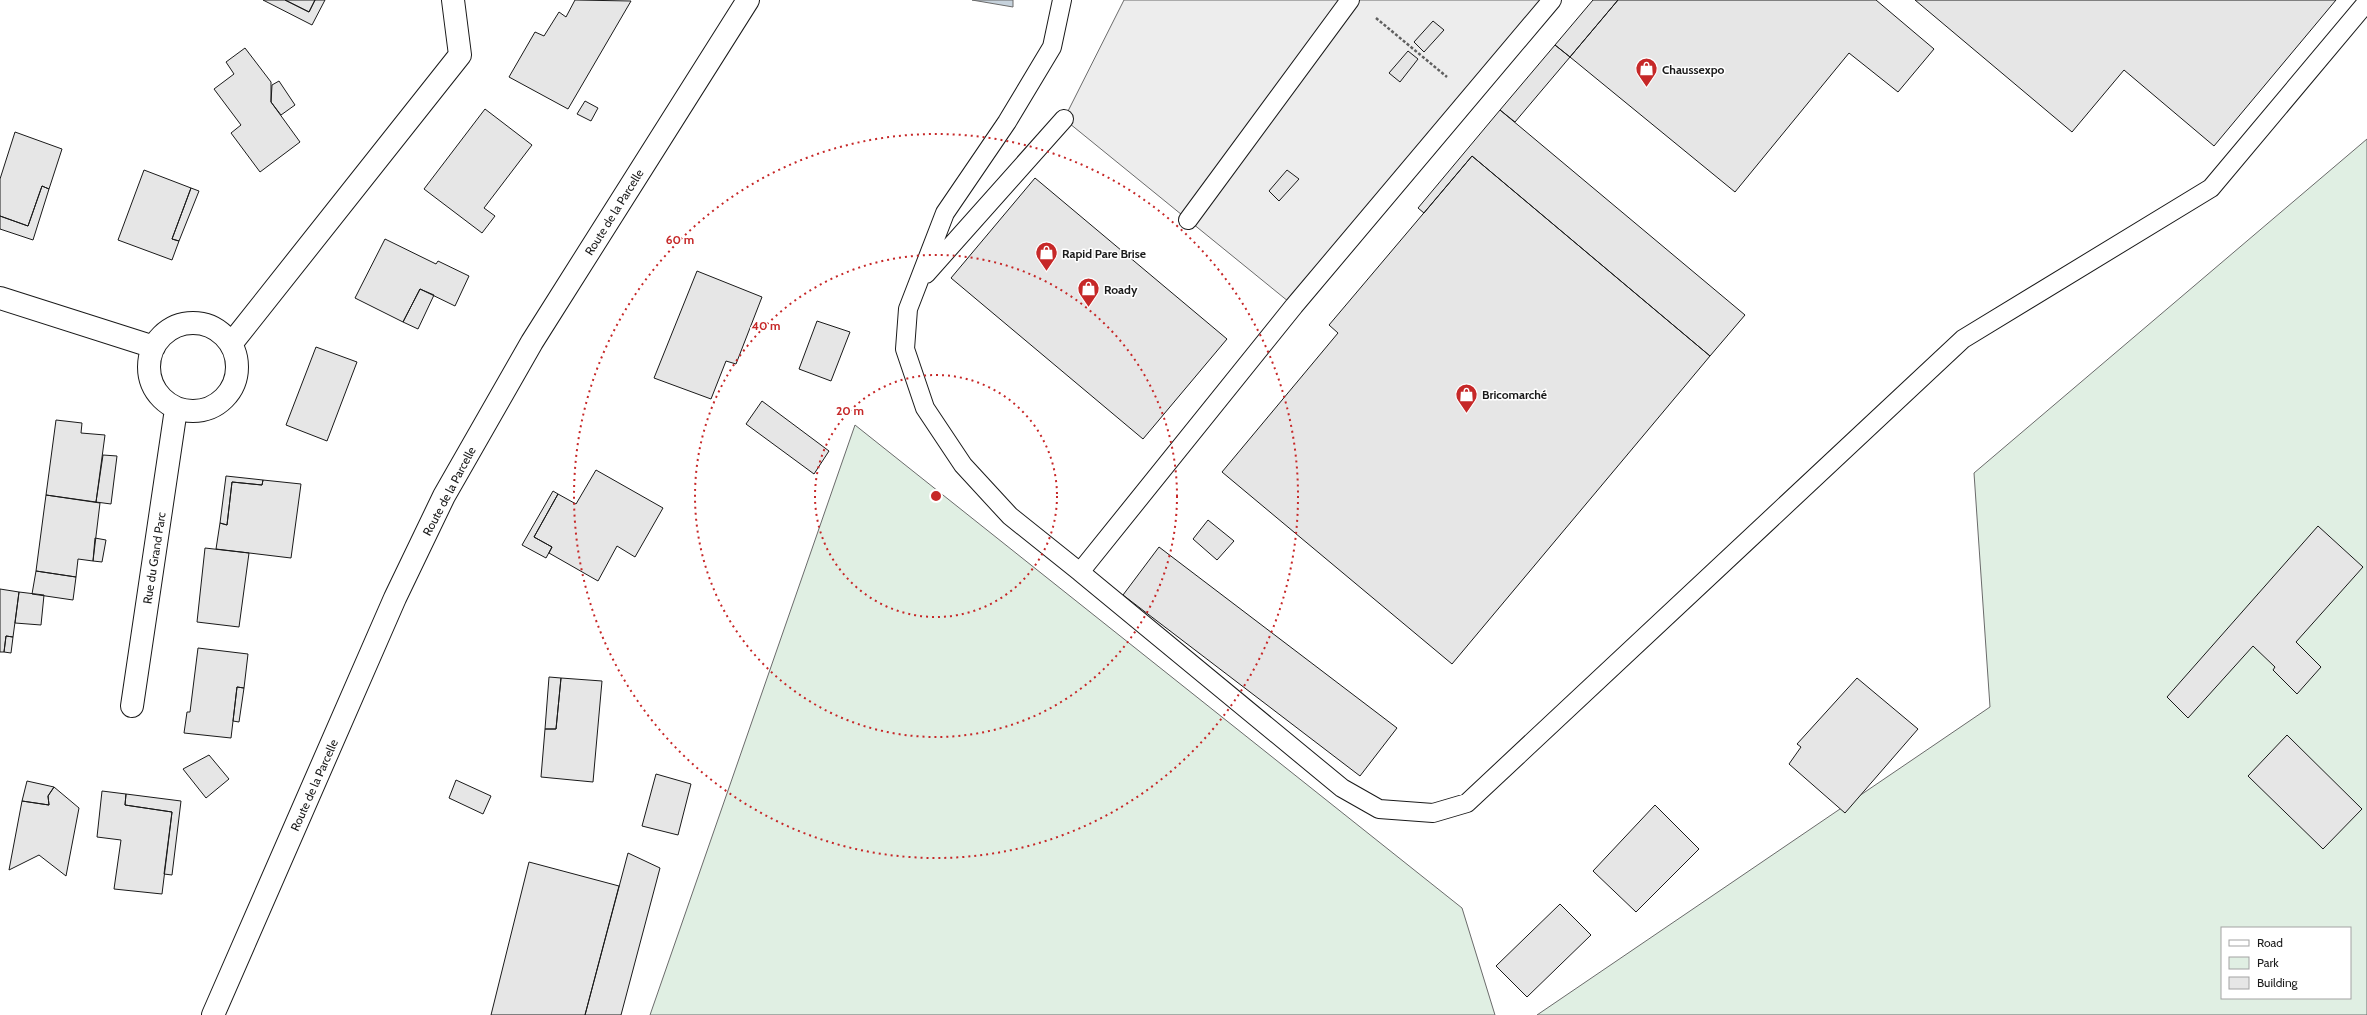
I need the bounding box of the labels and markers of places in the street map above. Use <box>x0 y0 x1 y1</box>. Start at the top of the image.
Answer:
shop icon: Chaussexpo <box>1633 56 1659 89</box>
place label: Chaussexpo <box>1662 62 1725 77</box>
shop icon: Rapid Pare Brise <box>1034 240 1060 273</box>
place label: Rapid Pare Brise <box>1062 246 1146 261</box>
shop icon: Roady <box>1076 276 1102 309</box>
place label: Roady <box>1104 282 1138 297</box>
shop icon: Bricomarché <box>1453 381 1479 414</box>
place label: Bricomarché <box>1482 387 1547 402</box>
centre of rings <box>929 489 943 503</box>

